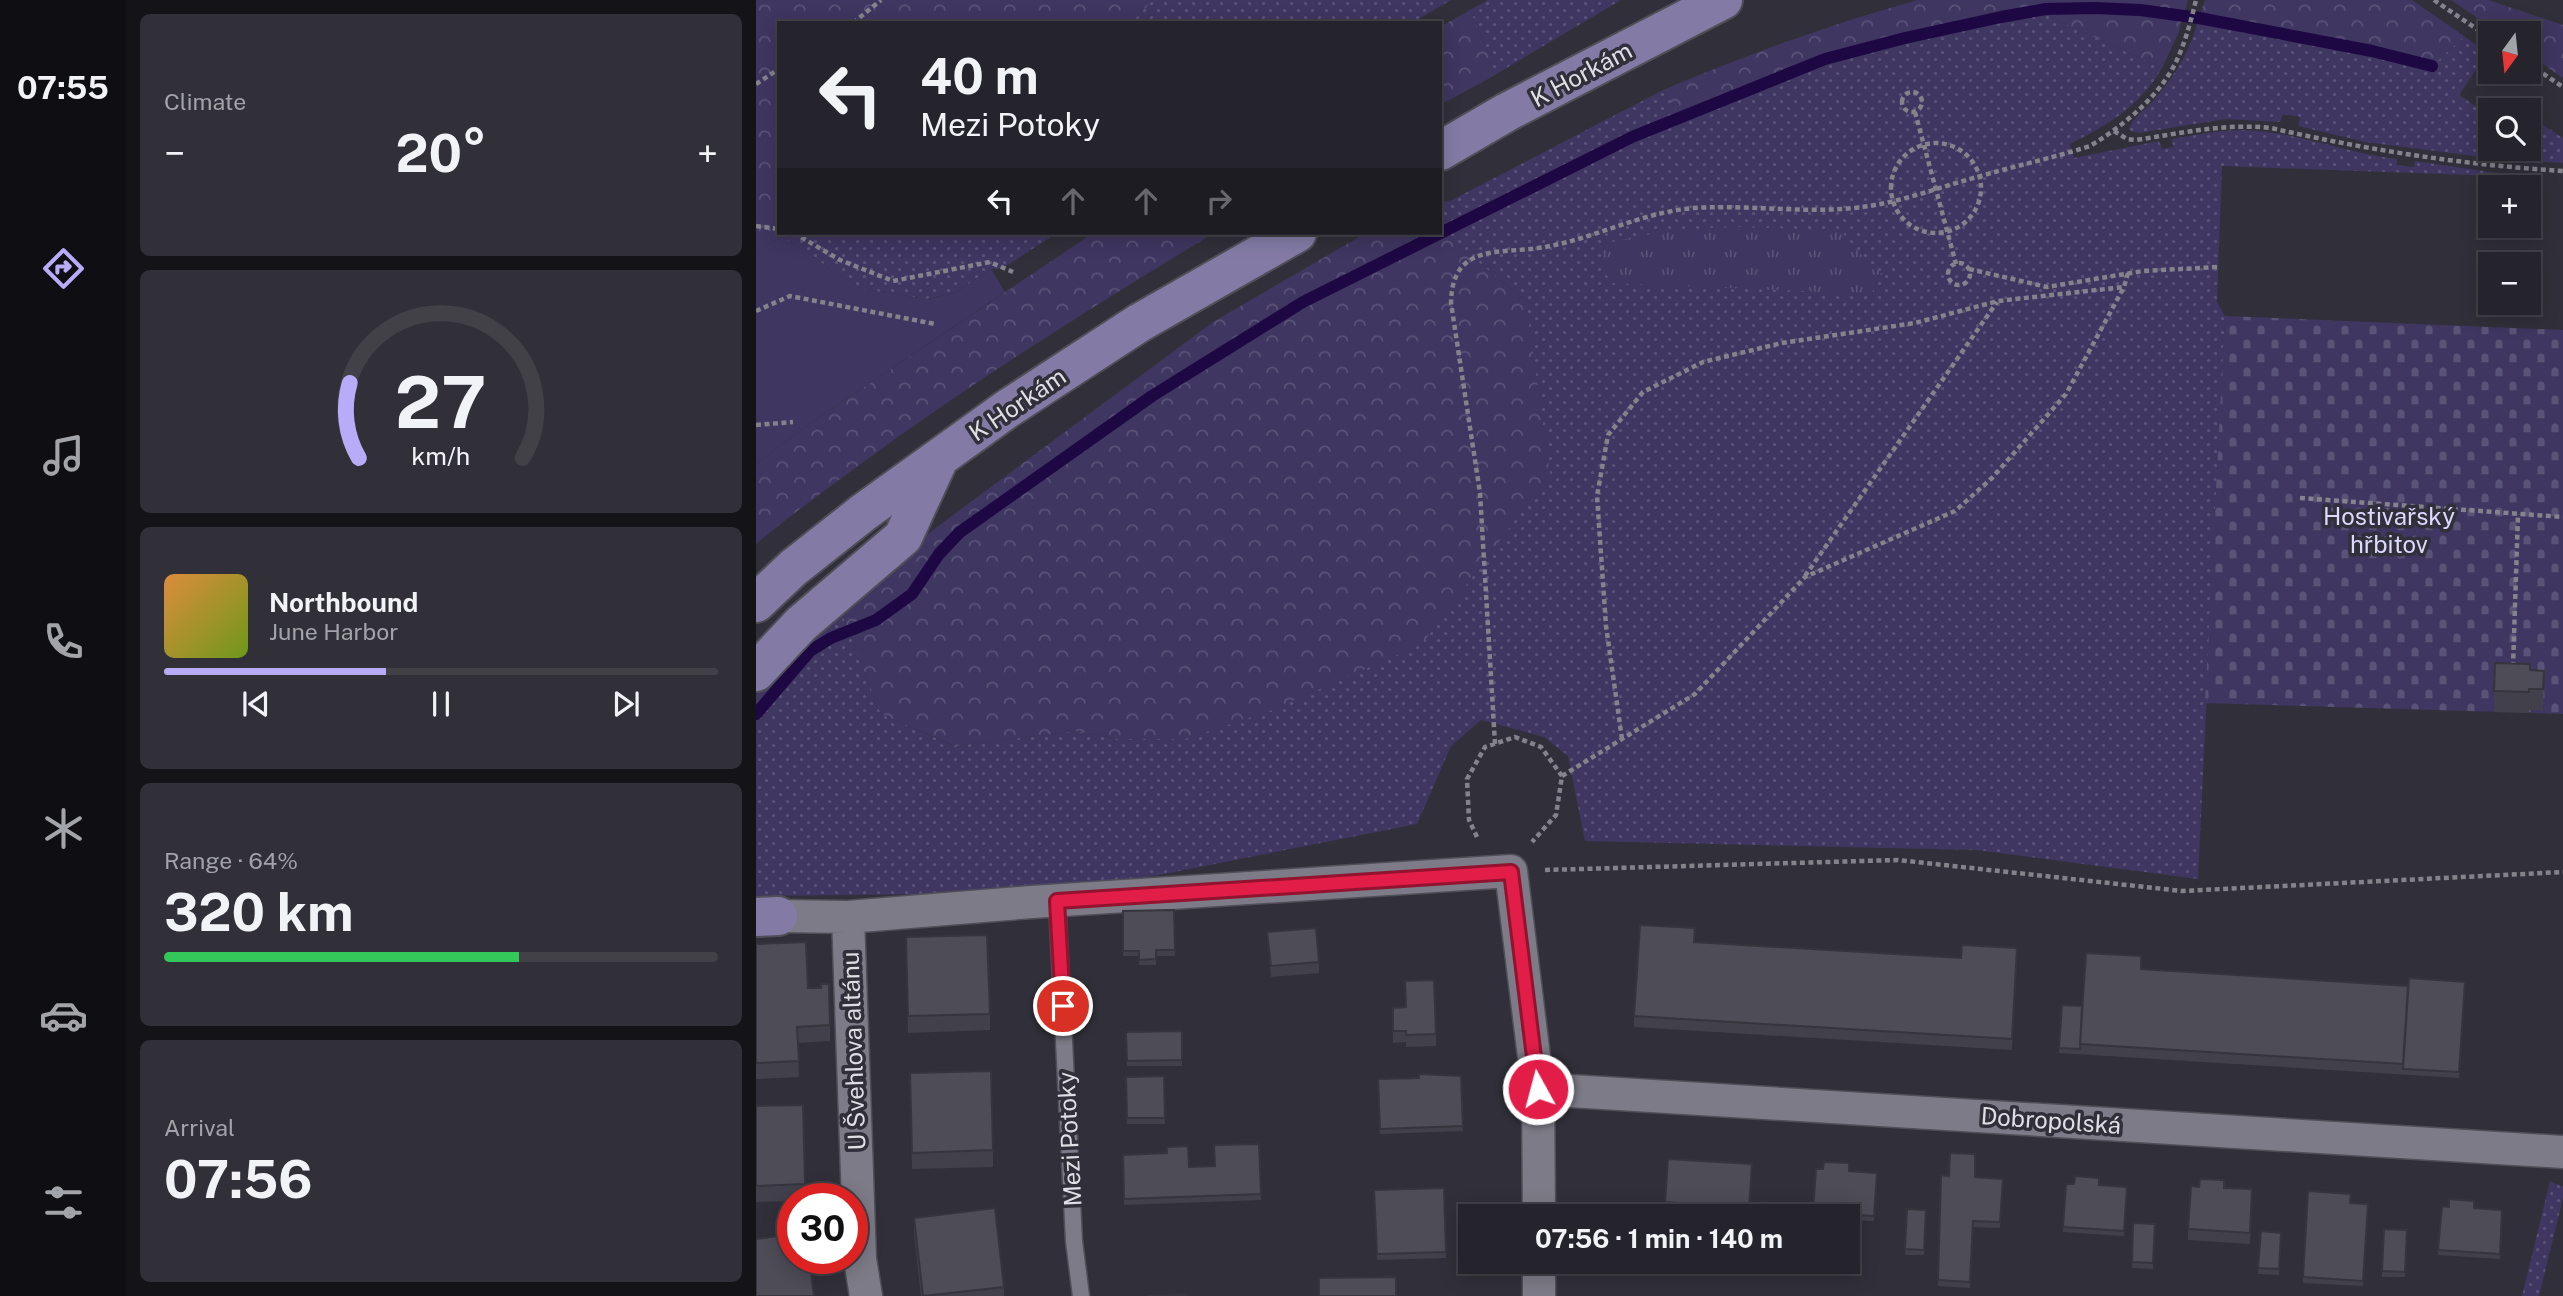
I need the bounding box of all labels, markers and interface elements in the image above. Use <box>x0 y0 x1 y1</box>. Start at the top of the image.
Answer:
north arrow <box>2478 21 2541 84</box>
map controls <box>2478 21 2541 315</box>
street label: K Horkám <box>1526 36 1636 112</box>
text: 40 m <box>920 47 1039 105</box>
icon: left <box>805 49 896 140</box>
text: 07:55 <box>17 69 109 106</box>
text: Climate <box>164 88 246 115</box>
button: search <box>2478 98 2541 161</box>
text: Mezi Potoky <box>920 106 1100 143</box>
text: 20° <box>395 123 487 184</box>
text: − <box>164 131 185 176</box>
text: + <box>697 131 718 176</box>
button: + <box>2478 175 2541 238</box>
icon: left <box>981 182 1019 220</box>
icon: ahead <box>1054 182 1092 220</box>
icon: ahead <box>1127 182 1165 220</box>
icon: right <box>1200 182 1238 220</box>
icon: directions <box>39 244 88 293</box>
button: − <box>2478 252 2541 315</box>
text: 27 <box>395 359 487 444</box>
street label: K Horkám <box>963 361 1071 447</box>
icon: music <box>39 431 88 480</box>
text: km/h <box>412 440 470 470</box>
park label: Hostivařský hřbitov <box>2323 502 2455 558</box>
text: Northbound <box>269 587 418 618</box>
icon: phone <box>39 617 88 666</box>
text: June Harbor <box>269 618 398 645</box>
icon: previous <box>237 685 275 723</box>
icon: pause <box>422 685 460 723</box>
icon: next <box>607 685 645 723</box>
icon: climate <box>39 804 88 853</box>
text: Range · 64% <box>164 847 298 874</box>
text: 320 km <box>164 882 354 943</box>
street label: U Švehlova altánu <box>836 951 870 1151</box>
pin <box>1033 976 1093 1036</box>
icon: arrive <box>1044 987 1082 1025</box>
icon: car <box>39 991 88 1040</box>
position arrow <box>1501 1052 1575 1126</box>
street label: Mezi Potoky <box>1051 1071 1087 1207</box>
street label: Dobropolská <box>1980 1101 2122 1139</box>
text: Arrival <box>164 1114 235 1141</box>
text: 07:56 <box>164 1149 313 1210</box>
icon: filters <box>39 1178 88 1227</box>
speed limit sign: 30 <box>777 1183 868 1274</box>
text: 07:56 · 1 min · 140 m <box>1535 1223 1783 1254</box>

